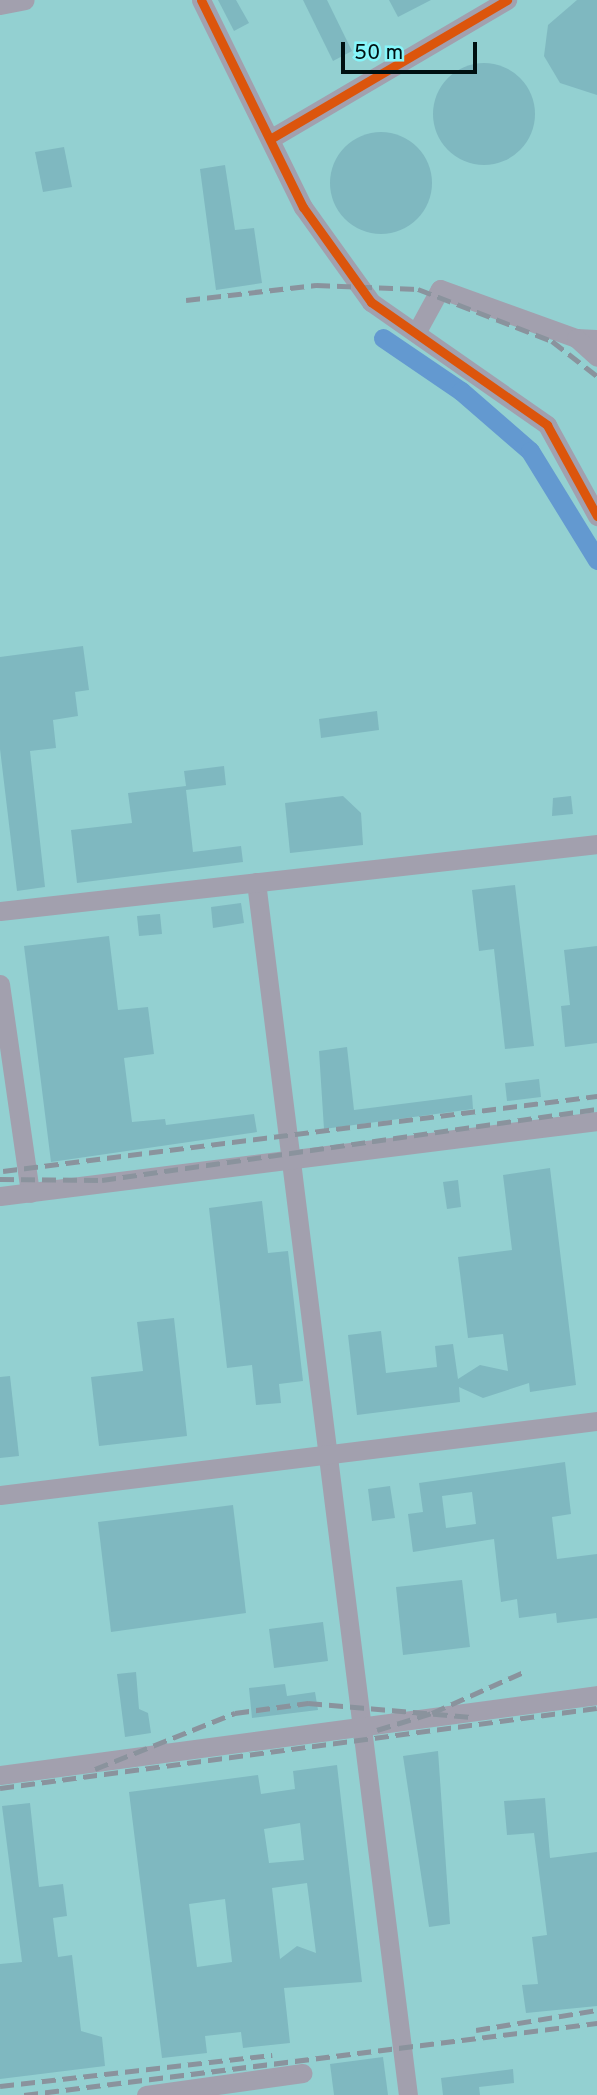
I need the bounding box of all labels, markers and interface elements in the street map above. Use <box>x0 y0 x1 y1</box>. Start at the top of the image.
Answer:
scale bar <box>345 28 482 72</box>
text: 50 m <box>354 40 403 67</box>

